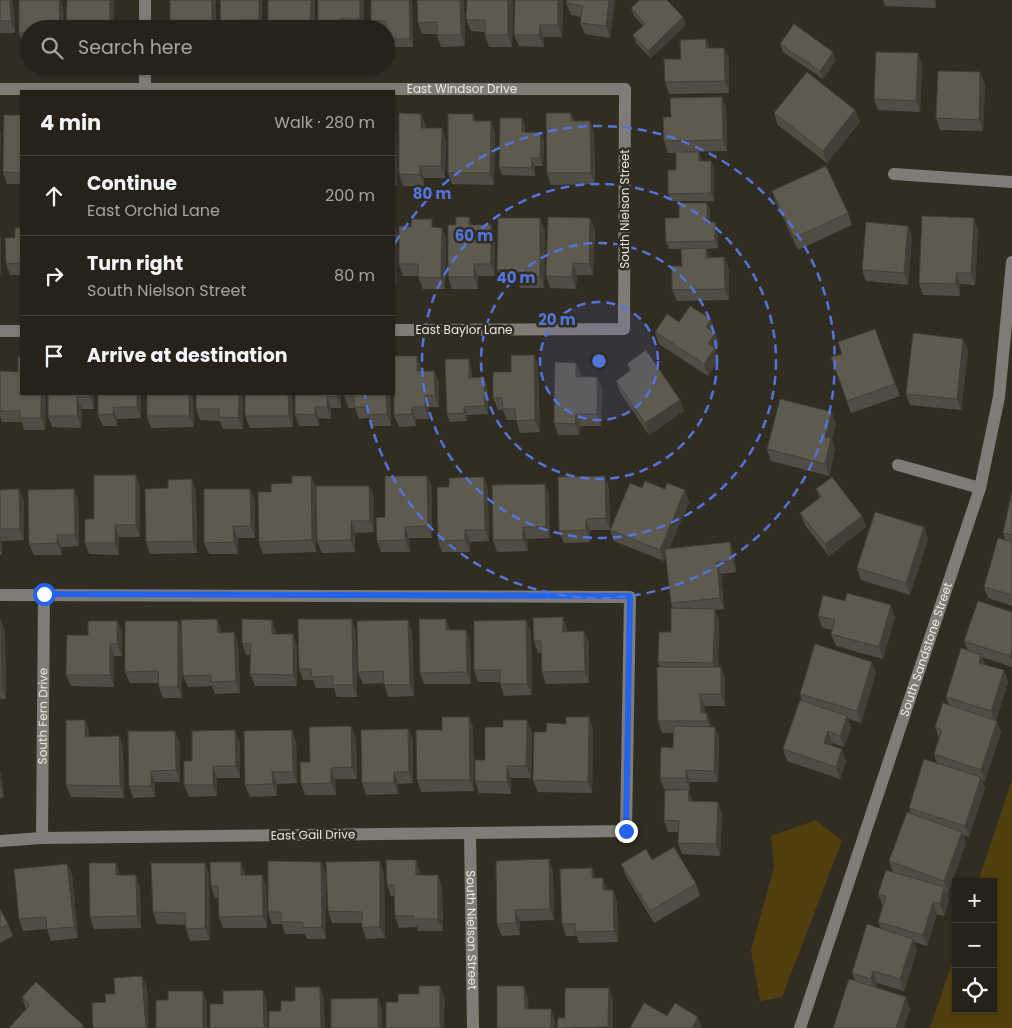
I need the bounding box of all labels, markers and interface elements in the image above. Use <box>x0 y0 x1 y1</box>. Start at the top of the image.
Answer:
search box <box>20 20 395 75</box>
icon: search <box>38 34 66 62</box>
text: Search here <box>78 34 192 61</box>
street label: East Windsor Drive <box>407 80 517 97</box>
text: 4 min <box>40 108 101 137</box>
text: Walk · 280 m <box>274 111 375 134</box>
street label: South Nielson Street <box>616 149 633 269</box>
text: Continue <box>87 170 177 197</box>
icon: ahead <box>40 182 68 210</box>
text: 80 m <box>413 183 451 204</box>
text: 200 m <box>325 184 375 207</box>
text: East Orchid Lane <box>87 199 220 222</box>
text: 60 m <box>455 225 493 246</box>
text: Turn right <box>87 250 183 277</box>
icon: right <box>40 262 68 290</box>
text: 80 m <box>334 264 375 287</box>
text: 40 m <box>496 267 536 288</box>
text: South Nielson Street <box>87 279 246 302</box>
text: 20 m <box>538 309 576 330</box>
street label: East Baylor Lane <box>415 321 513 338</box>
icon: arrive <box>40 342 68 370</box>
text: Arrive at destination <box>87 342 288 369</box>
centre of rings <box>590 352 608 370</box>
street label: South Sandstone Street <box>895 580 956 719</box>
route start <box>33 583 56 606</box>
street label: South Fern Drive <box>34 668 51 764</box>
route end <box>615 820 638 843</box>
street label: East Gail Drive <box>270 825 356 844</box>
street label: South Nielson Street <box>463 870 481 990</box>
map controls <box>952 878 997 1013</box>
button: + <box>952 878 997 923</box>
button: − <box>952 923 997 968</box>
button: locate <box>952 968 997 1013</box>

